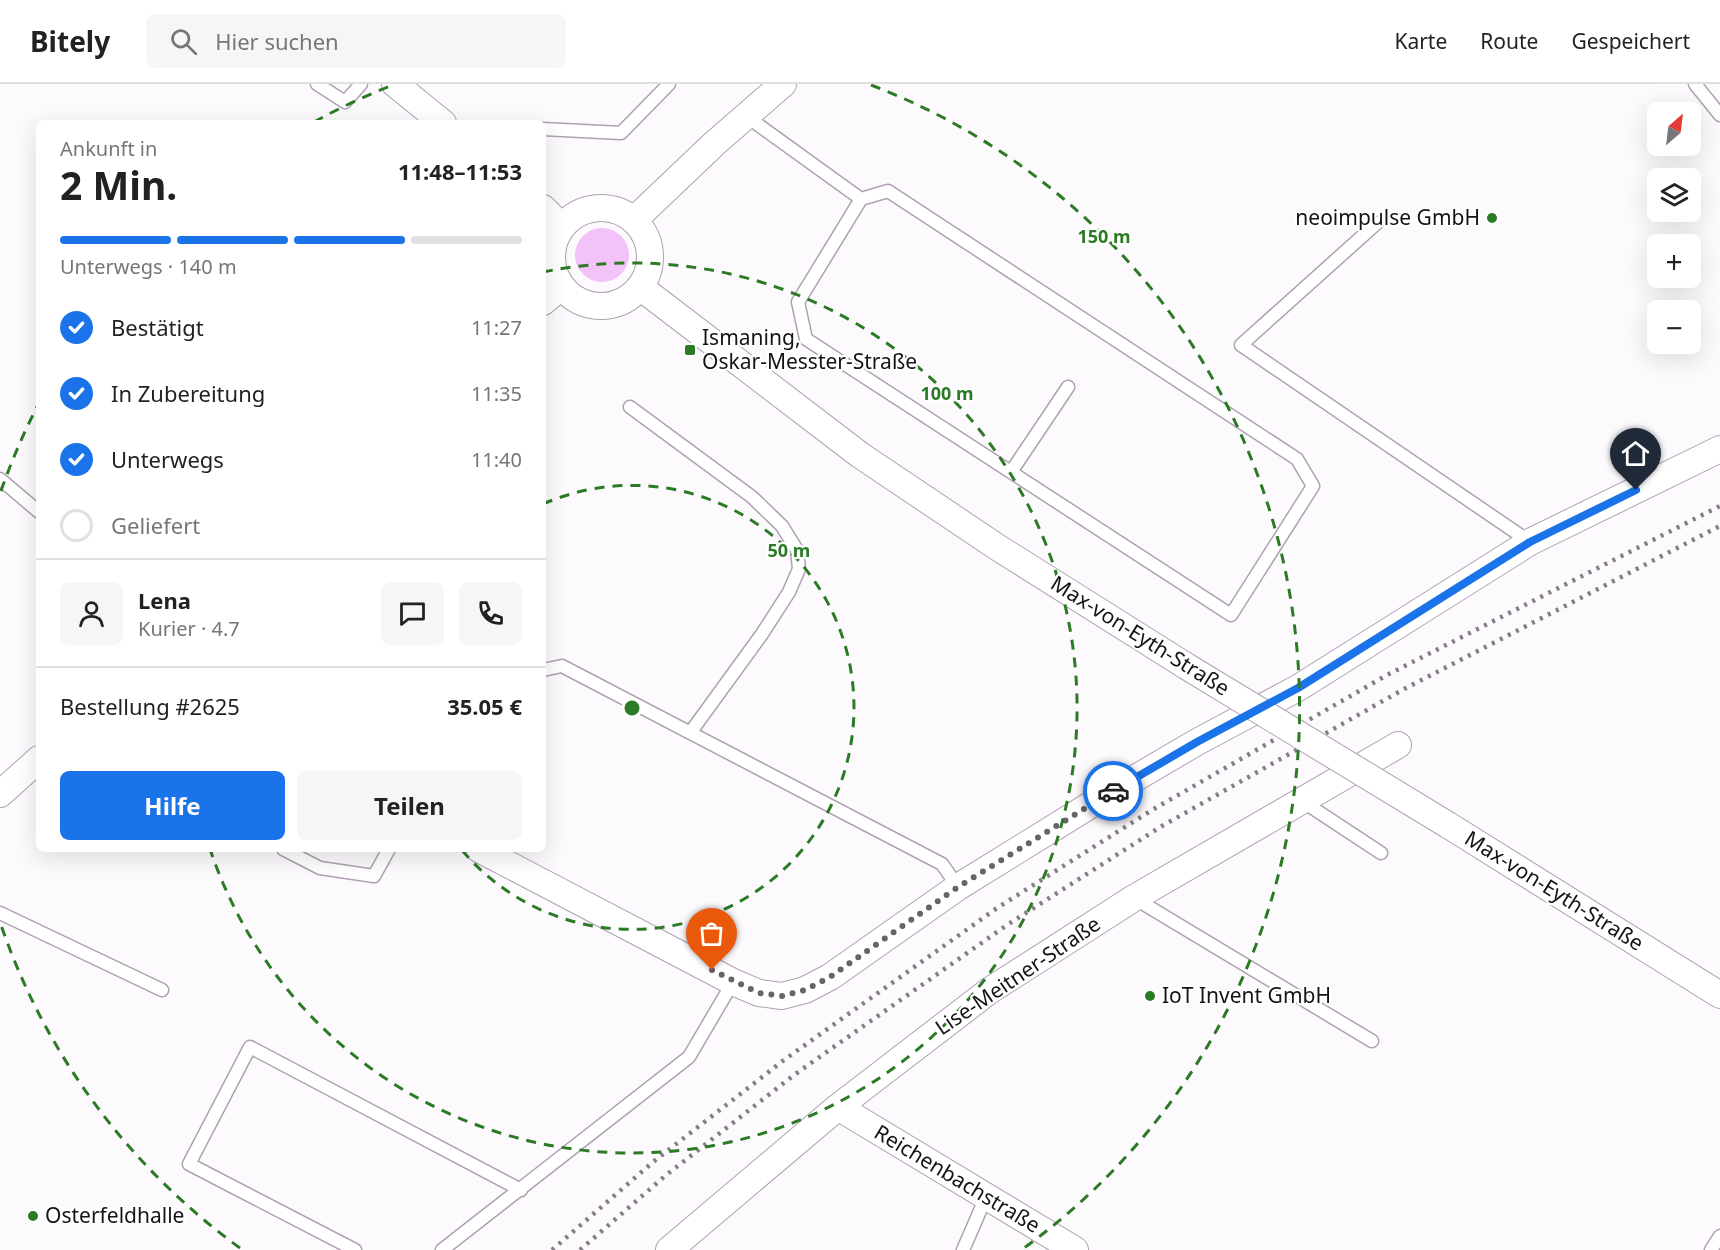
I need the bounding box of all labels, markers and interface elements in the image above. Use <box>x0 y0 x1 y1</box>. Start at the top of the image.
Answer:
search box <box>146 14 566 68</box>
text: Bitely <box>30 22 110 60</box>
icon: search <box>167 25 200 58</box>
text: Hier suchen <box>215 26 339 56</box>
text: Karte <box>1394 27 1447 55</box>
text: Route <box>1480 27 1538 55</box>
text: Gespeichert <box>1571 27 1690 55</box>
north arrow <box>1647 102 1701 156</box>
map controls <box>1647 102 1701 354</box>
text: Ankunft in <box>60 135 157 162</box>
text: 11:48–11:53 <box>398 156 522 186</box>
text: 2 Min. <box>60 158 177 211</box>
button: layers <box>1647 168 1701 222</box>
place label: neoimpulse GmbH <box>1295 203 1480 231</box>
marker: neoimpulse GmbH <box>1485 211 1499 225</box>
text: 150 m <box>1077 224 1131 248</box>
button: + <box>1647 234 1701 288</box>
text: Unterwegs · 140 m <box>60 253 237 280</box>
button: − <box>1647 300 1701 354</box>
icon: check <box>60 311 93 344</box>
text: Bestätigt <box>111 312 204 342</box>
text: 11:27 <box>471 314 522 341</box>
place label: Ismaning, Oskar-Messter-Straße <box>702 323 917 375</box>
marker: Ismaning, Oskar-Messter-Straße <box>683 343 697 357</box>
icon: check <box>60 377 93 410</box>
text: In Zubereitung <box>111 378 265 408</box>
text: 11:35 <box>471 380 522 407</box>
text: 100 m <box>920 381 974 405</box>
pin <box>1610 428 1661 490</box>
icon: home <box>1619 437 1652 470</box>
icon: check <box>60 443 93 476</box>
text: Unterwegs <box>111 444 224 474</box>
text: 11:40 <box>471 446 522 473</box>
text: Geliefert <box>111 510 200 540</box>
text: 50 m <box>768 538 810 562</box>
street label: Max-von-Eyth-Straße <box>1046 569 1235 702</box>
button: person <box>60 582 123 645</box>
button: chat <box>381 582 444 645</box>
button: phone <box>459 582 522 645</box>
text: Lena <box>138 585 191 615</box>
text: Kurier · 4.7 <box>138 615 240 642</box>
text: Bestellung #2625 <box>60 691 240 721</box>
text: 35.05 € <box>447 691 522 721</box>
centre of rings <box>622 698 642 718</box>
courier <box>1083 761 1143 821</box>
button: Hilfe <box>60 771 285 840</box>
button: Teilen <box>297 771 522 840</box>
icon: car <box>1097 775 1130 808</box>
street label: Max-von-Eyth-Straße <box>1460 824 1649 957</box>
pin <box>686 908 737 970</box>
street label: Lise-Meitner-Straße <box>929 909 1105 1041</box>
icon: bag <box>695 917 728 950</box>
place label: IoT Invent GmbH <box>1162 981 1331 1009</box>
marker: IoT Invent GmbH <box>1143 989 1157 1003</box>
street label: Reichenbachstraße <box>869 1118 1046 1239</box>
place label: Osterfeldhalle <box>45 1201 184 1229</box>
marker: Osterfeldhalle <box>26 1209 40 1223</box>

